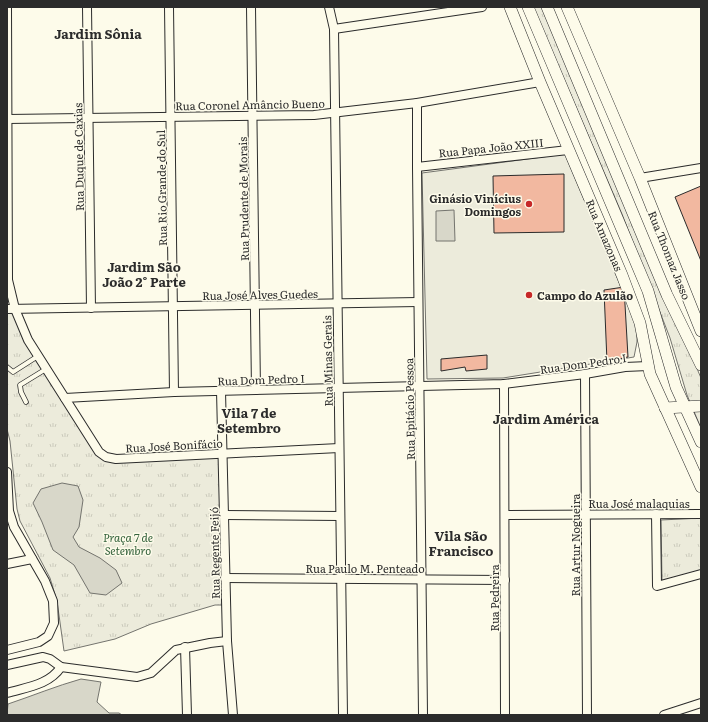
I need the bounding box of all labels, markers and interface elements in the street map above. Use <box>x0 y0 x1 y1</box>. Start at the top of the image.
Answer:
district label: Jardim Sônia <box>54 24 142 43</box>
street label: Rua Coronel Amâncio Bueno <box>175 95 325 113</box>
street label: Rua Duque de Caxias <box>69 103 87 211</box>
street label: Rua Rio Grande do Sul <box>152 129 170 246</box>
street label: Rua Papa João XXIII <box>438 134 544 160</box>
street label: Rua Prudente de Morais <box>234 137 252 261</box>
place label: Ginásio Vinícius Domingos <box>429 190 522 219</box>
street label: Rua Amazonas <box>583 197 627 273</box>
marker: Ginásio Vinícius Domingos <box>524 199 534 209</box>
street label: Rua Thomaz Jasso <box>645 208 695 302</box>
district label: Jardim São João 2° Parte <box>102 257 186 291</box>
street label: Rua José Alves Guedes <box>202 285 318 303</box>
place label: Campo do Azulão <box>537 287 633 303</box>
marker: Campo do Azulão <box>524 290 534 300</box>
street label: Rua Minas Gerais <box>318 315 336 407</box>
street label: Rua Dom Pedro I <box>539 349 627 377</box>
street label: Rua Epitácio Pessoa <box>400 358 418 460</box>
street label: Rua Dom Pedro I <box>217 369 305 389</box>
district label: Vila 7 de Setembro <box>217 403 281 437</box>
district label: Jardim América <box>493 409 600 428</box>
street label: Rua José Bonifácio <box>125 434 223 456</box>
street label: Rua Artur Nogueira <box>567 493 583 597</box>
street label: Rua José malaquias <box>588 495 690 511</box>
street label: Rua Regente Feijó <box>205 507 223 599</box>
district label: Vila São Francisco <box>429 526 493 560</box>
park label: Praça 7 de Setembro <box>103 529 153 558</box>
street label: Rua Paulo M. Penteado <box>305 560 425 576</box>
street label: Rua Pedreira <box>486 564 502 632</box>

